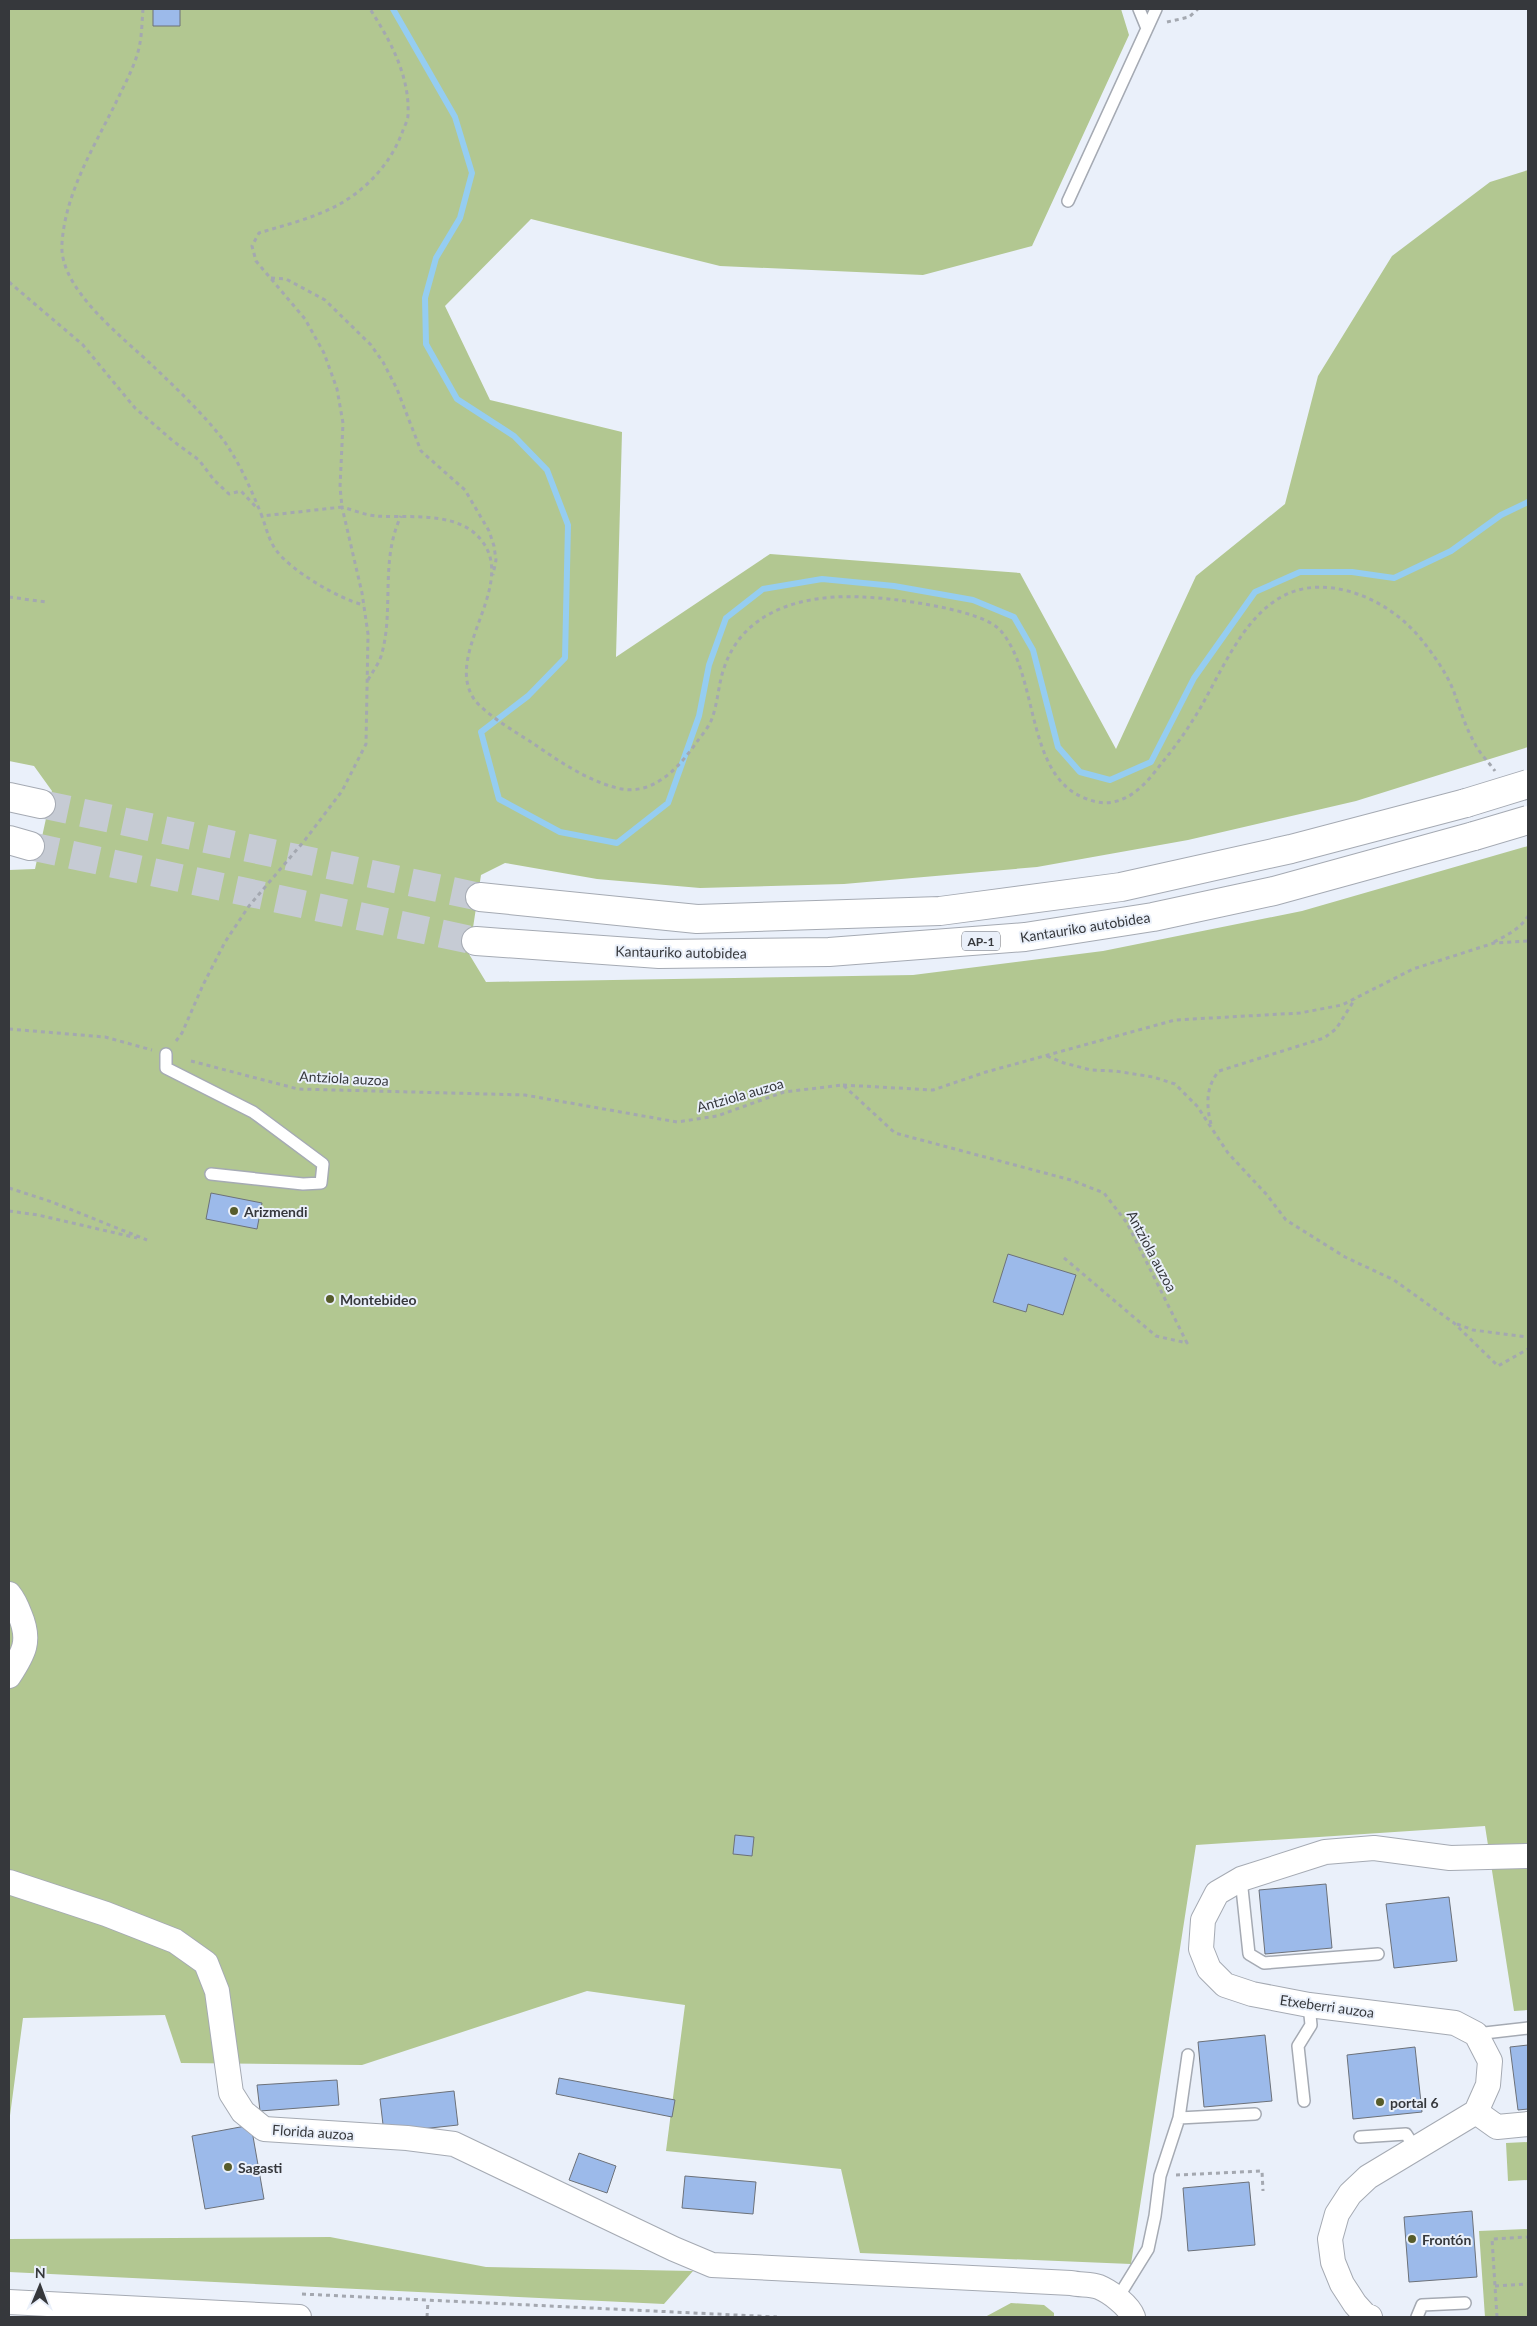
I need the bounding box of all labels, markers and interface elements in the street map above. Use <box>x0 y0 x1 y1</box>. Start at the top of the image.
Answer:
street label: Kantauriko autobidea <box>1019 908 1151 946</box>
road number: AP-1 <box>962 931 1000 950</box>
street label: Kantauriko autobidea <box>615 942 747 962</box>
street label: Antziola auzoa <box>299 1067 389 1089</box>
street label: Antziola auzoa <box>695 1074 785 1116</box>
place label: Arizmendi <box>243 1203 308 1220</box>
marker: Arizmendi <box>228 1205 240 1217</box>
street label: Antziola auzoa <box>1123 1207 1181 1295</box>
place label: Montebideo <box>340 1291 416 1308</box>
marker: Montebideo <box>324 1293 336 1305</box>
street label: Etxeberri auzoa <box>1279 1991 1375 2021</box>
place label: portal 6 <box>1390 2094 1439 2111</box>
marker: portal 6 <box>1374 2096 1386 2108</box>
street label: Florida auzoa <box>272 2121 354 2143</box>
place label: Sagasti <box>238 2159 282 2176</box>
marker: Sagasti <box>222 2161 234 2173</box>
place label: Frontón <box>1422 2231 1471 2248</box>
marker: Frontón <box>1406 2233 1418 2245</box>
north arrow <box>15 2261 65 2311</box>
text: N <box>35 2264 46 2281</box>

